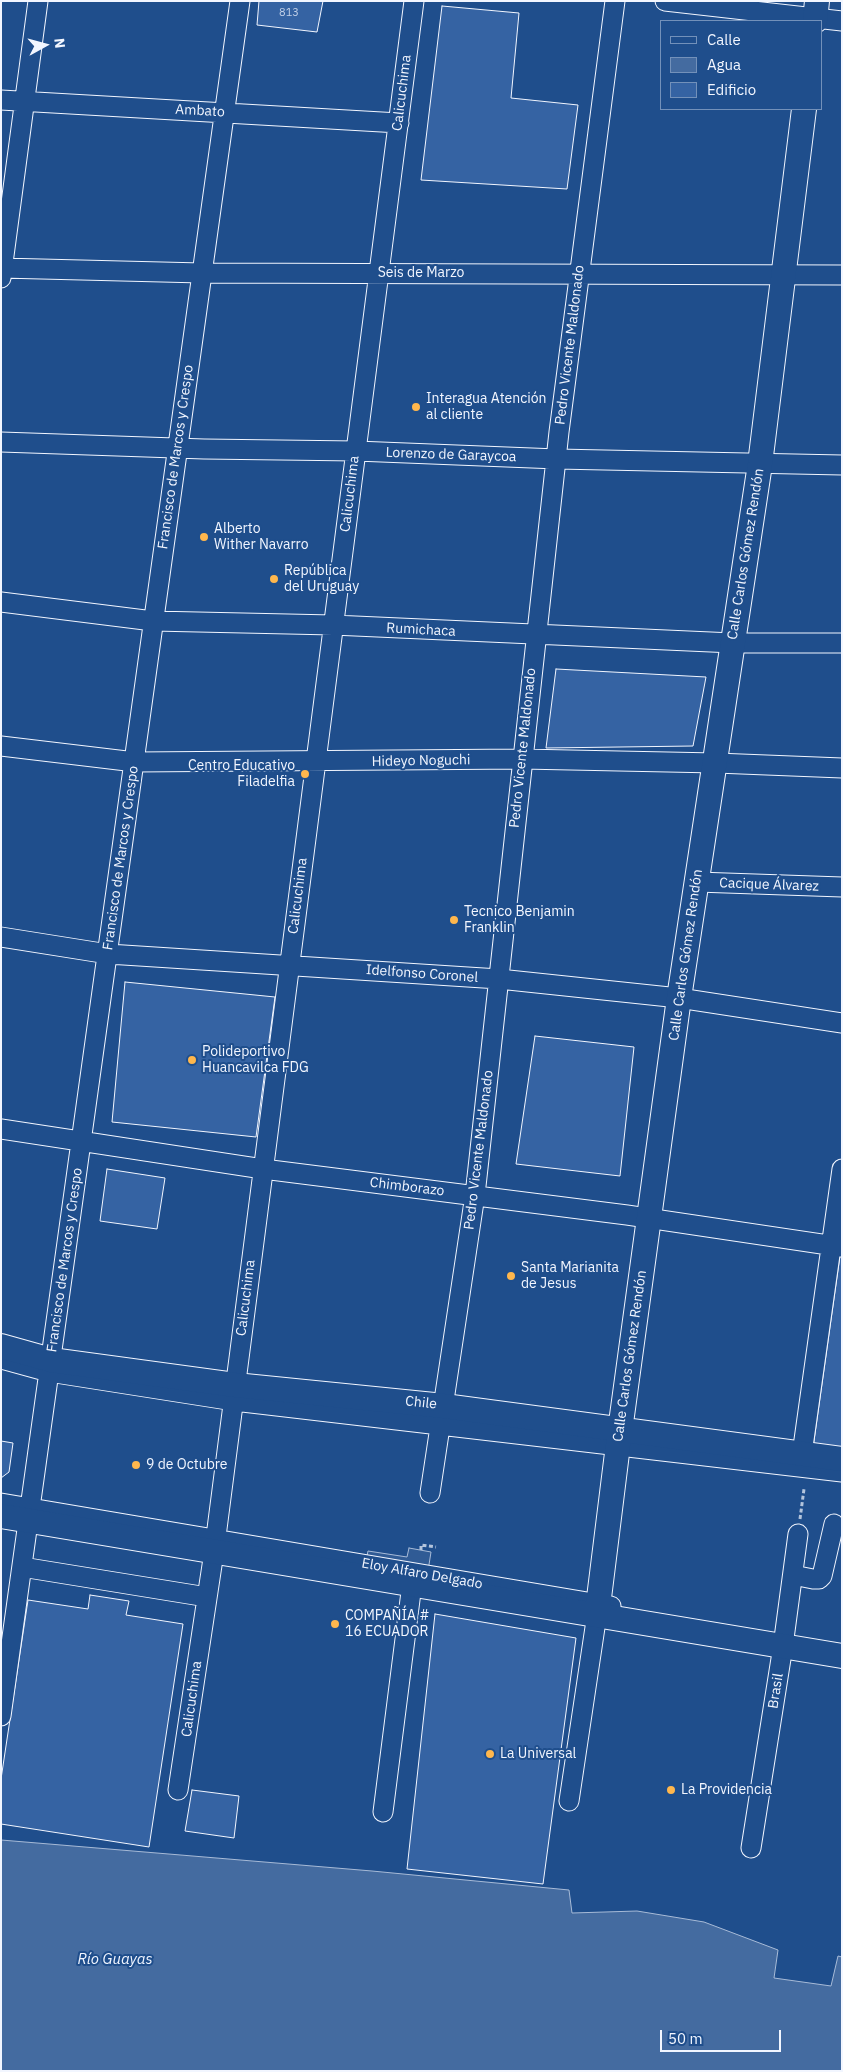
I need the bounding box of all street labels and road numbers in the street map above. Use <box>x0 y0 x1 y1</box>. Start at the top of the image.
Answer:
street label: Calicuchima <box>389 54 415 132</box>
street label: Ambato <box>175 101 225 121</box>
street label: Pedro Vicente Maldonado <box>552 264 588 426</box>
street label: Seis de Marzo <box>378 265 464 281</box>
street label: Francisco de Marcos y Crespo <box>155 364 197 550</box>
street label: Lorenzo de Garaycoa <box>385 444 517 466</box>
street label: Calicuchima <box>337 455 363 533</box>
street label: Calle Carlos Gómez Rendón <box>724 467 768 641</box>
street label: Rumichaca <box>386 620 456 640</box>
street label: Pedro Vicente Maldonado <box>506 667 540 829</box>
street label: Hideyo Noguchi <box>372 752 470 770</box>
street label: Francisco de Marcos y Crespo <box>100 765 142 951</box>
street label: Calicuchima <box>285 857 311 935</box>
street label: Calle Carlos Gómez Rendón <box>666 868 706 1042</box>
street label: Cacique Álvarez <box>719 875 819 895</box>
street label: Idelfonso Coronel <box>365 962 479 986</box>
street label: Pedro Vicente Maldonado <box>461 1069 497 1231</box>
street label: Francisco de Marcos y Crespo <box>44 1167 86 1353</box>
street label: Chimborazo <box>369 1174 445 1200</box>
street label: Calicuchima <box>233 1259 259 1337</box>
street label: Calle Carlos Gómez Rendón <box>610 1269 650 1443</box>
street label: Chile <box>404 1393 438 1413</box>
street label: Eloy Alfaro Delgado <box>360 1555 484 1593</box>
street label: Calicuchima <box>178 1660 206 1738</box>
street label: Brasil <box>765 1672 787 1710</box>

